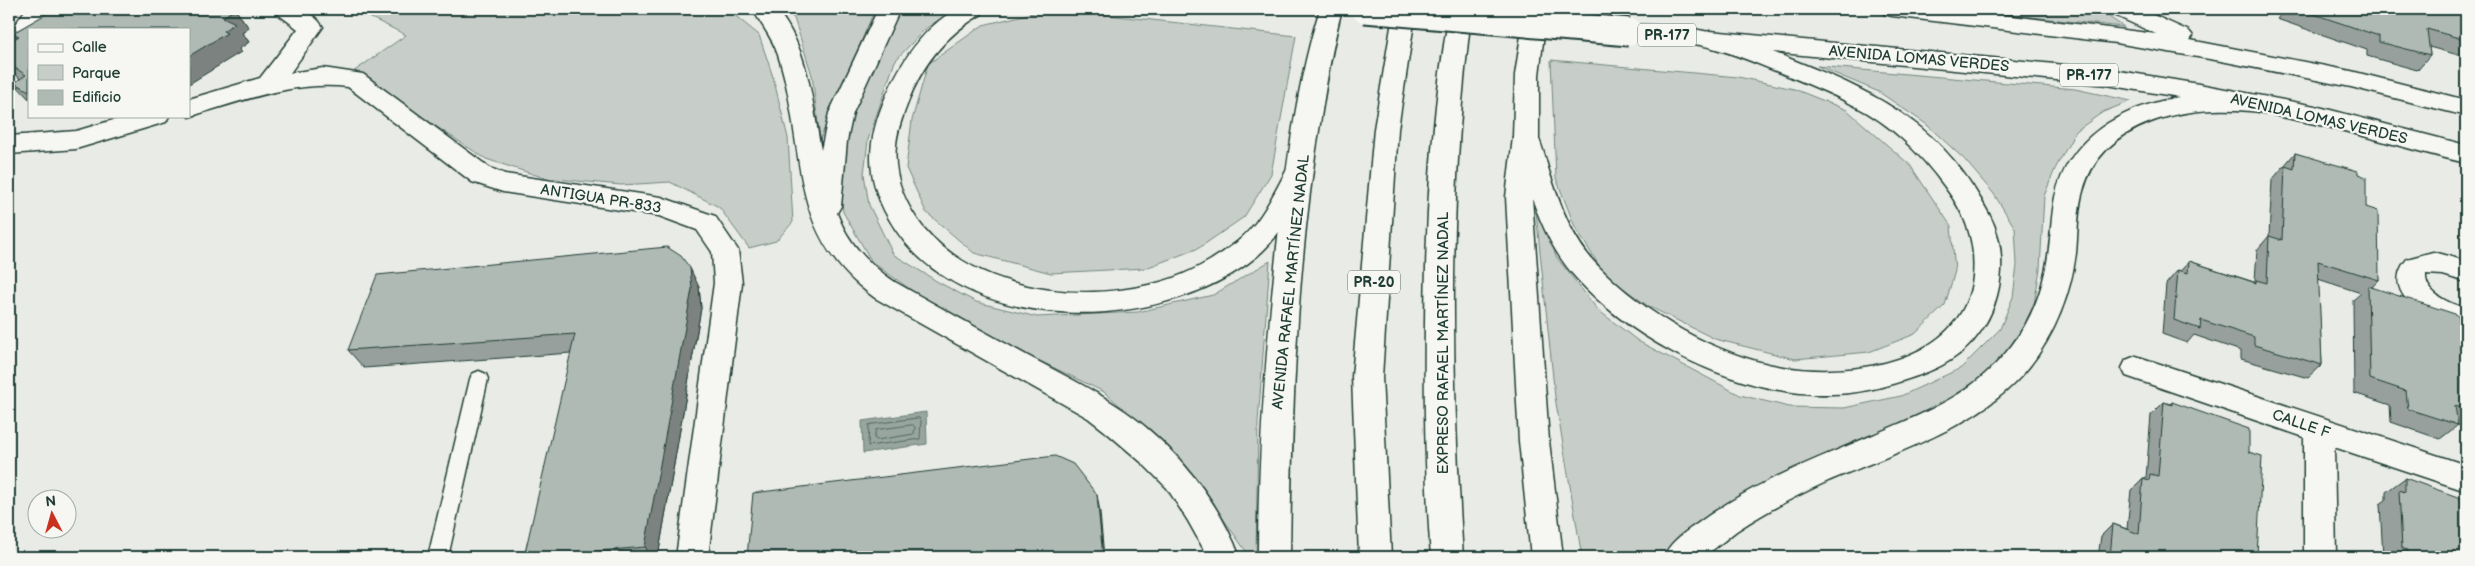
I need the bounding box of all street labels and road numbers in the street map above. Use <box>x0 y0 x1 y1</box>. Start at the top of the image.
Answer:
road number: PR-177 <box>1638 24 1696 46</box>
street label: AVENIDA LOMAS VERDES <box>1828 42 2010 76</box>
road number: PR-177 <box>2060 64 2118 86</box>
street label: AVENIDA LOMAS VERDES <box>2229 89 2409 149</box>
street label: AVENIDA RAFAEL MARTÍNEZ NADAL <box>1268 153 1314 410</box>
street label: ANTIGUA PR-833 <box>539 180 663 218</box>
street label: EXPRESO RAFAEL MARTÍNEZ NADAL <box>1434 212 1453 474</box>
road number: PR-20 <box>1348 270 1400 294</box>
street label: CALLE F <box>2270 405 2332 443</box>

